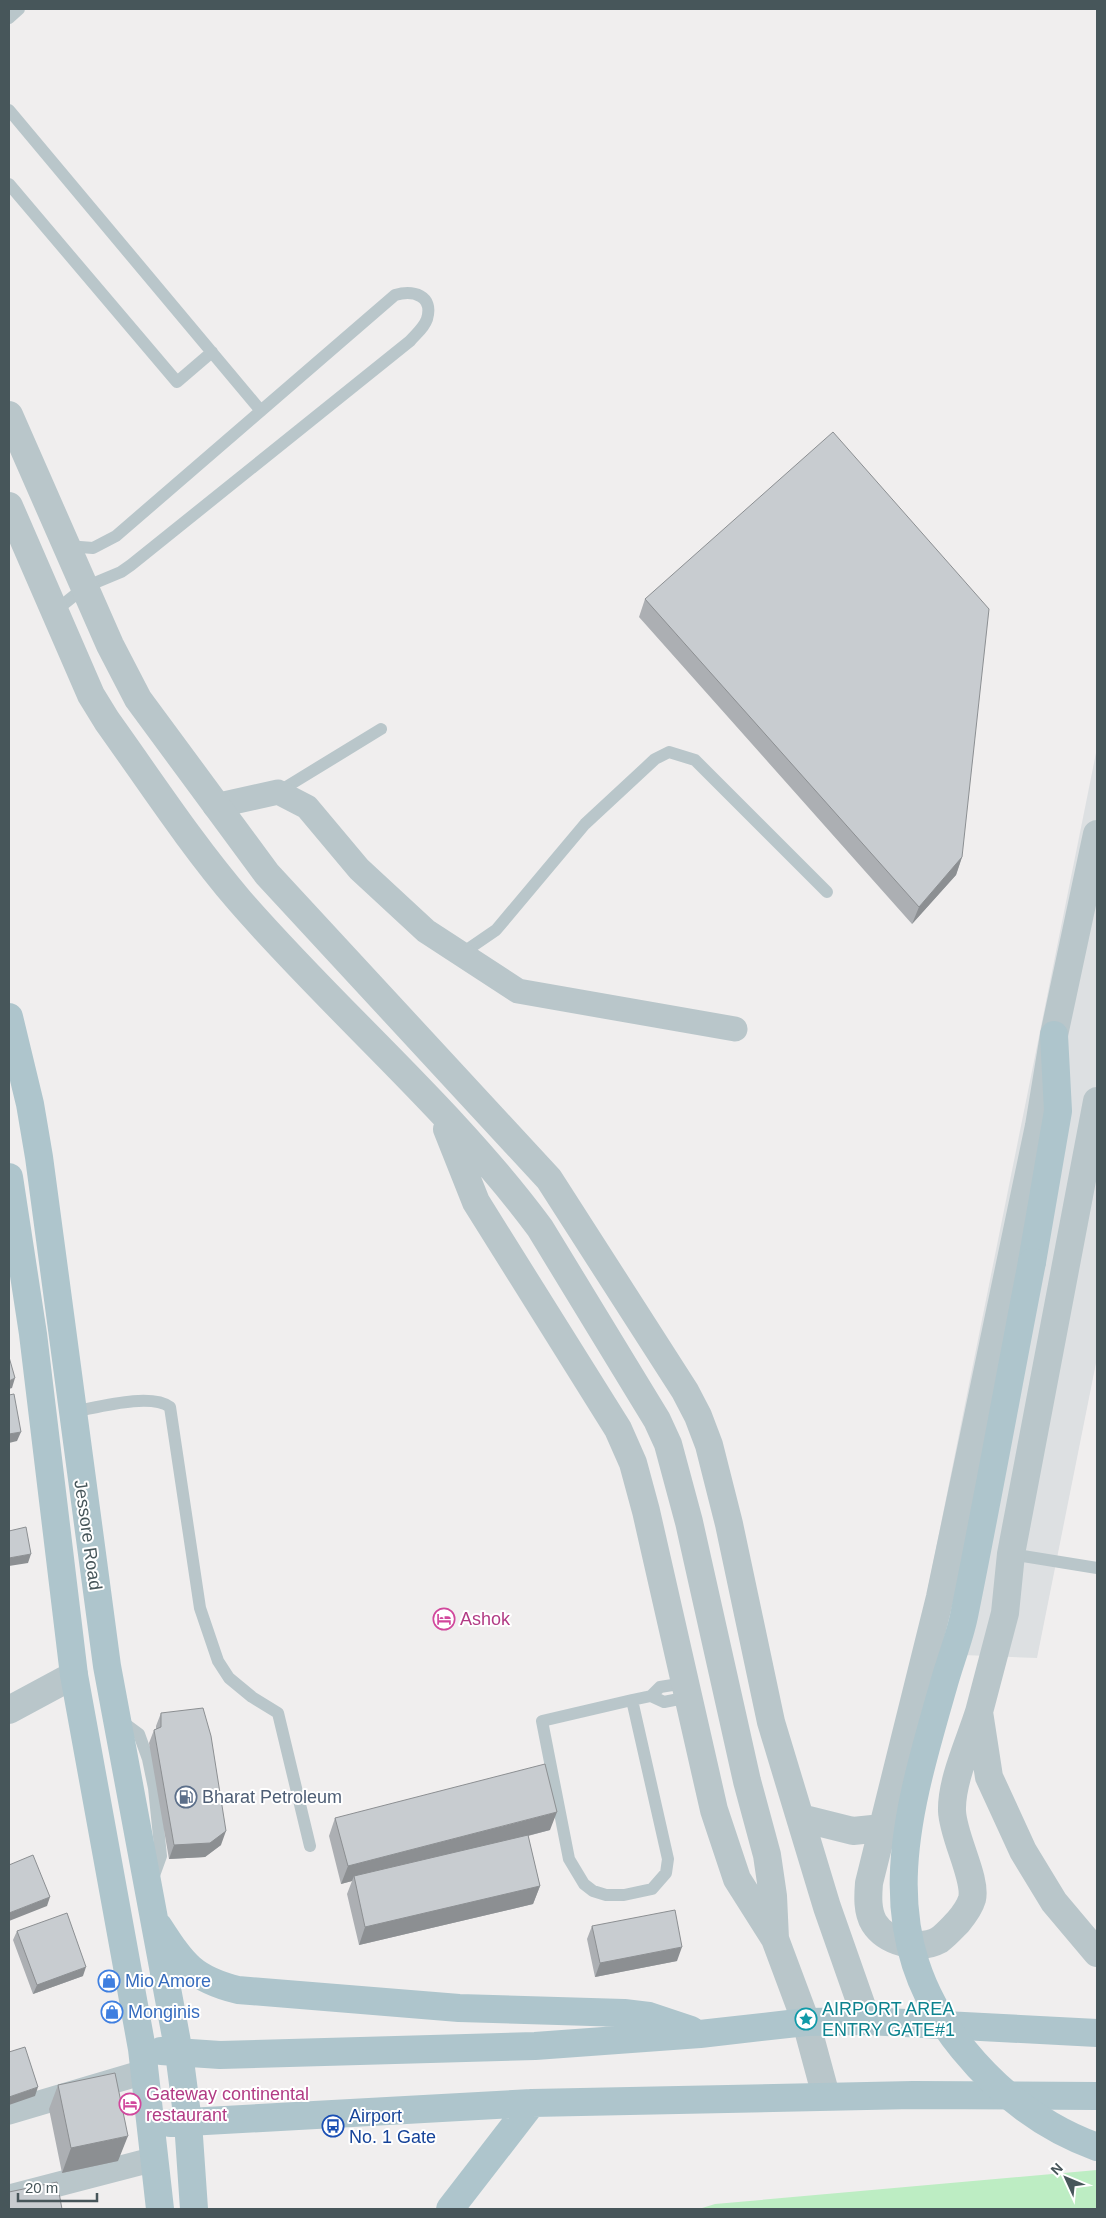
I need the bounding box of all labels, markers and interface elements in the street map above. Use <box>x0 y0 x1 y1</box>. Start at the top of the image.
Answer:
street label: Jessore Road <box>70 1479 106 1591</box>
hotel icon: Ashok <box>432 1607 456 1631</box>
place label: Ashok <box>460 1609 511 1629</box>
fuel station icon: Bharat Petroleum <box>174 1785 198 1809</box>
place label: Bharat Petroleum <box>202 1787 342 1807</box>
shop icon: Mio Amore <box>97 1969 121 1993</box>
place label: Mio Amore <box>125 1971 211 1991</box>
place label: AIRPORT AREA ENTRY GATE#1 <box>822 1999 955 2040</box>
shop icon: Monginis <box>100 2000 124 2024</box>
place label: Monginis <box>128 2002 200 2022</box>
place icon: AIRPORT AREA ENTRY GATE#1 <box>794 2007 818 2031</box>
place label: Gateway continental restaurant <box>146 2084 309 2125</box>
hotel icon: Gateway continental restaurant <box>118 2092 142 2116</box>
place label: Airport No. 1 Gate <box>349 2106 436 2147</box>
bus stop icon: Airport No. 1 Gate <box>321 2114 345 2138</box>
north arrow <box>1041 2153 1091 2203</box>
text: N <box>1047 2160 1066 2178</box>
scale bar <box>18 2170 96 2202</box>
text: 20 m <box>25 2179 58 2196</box>

